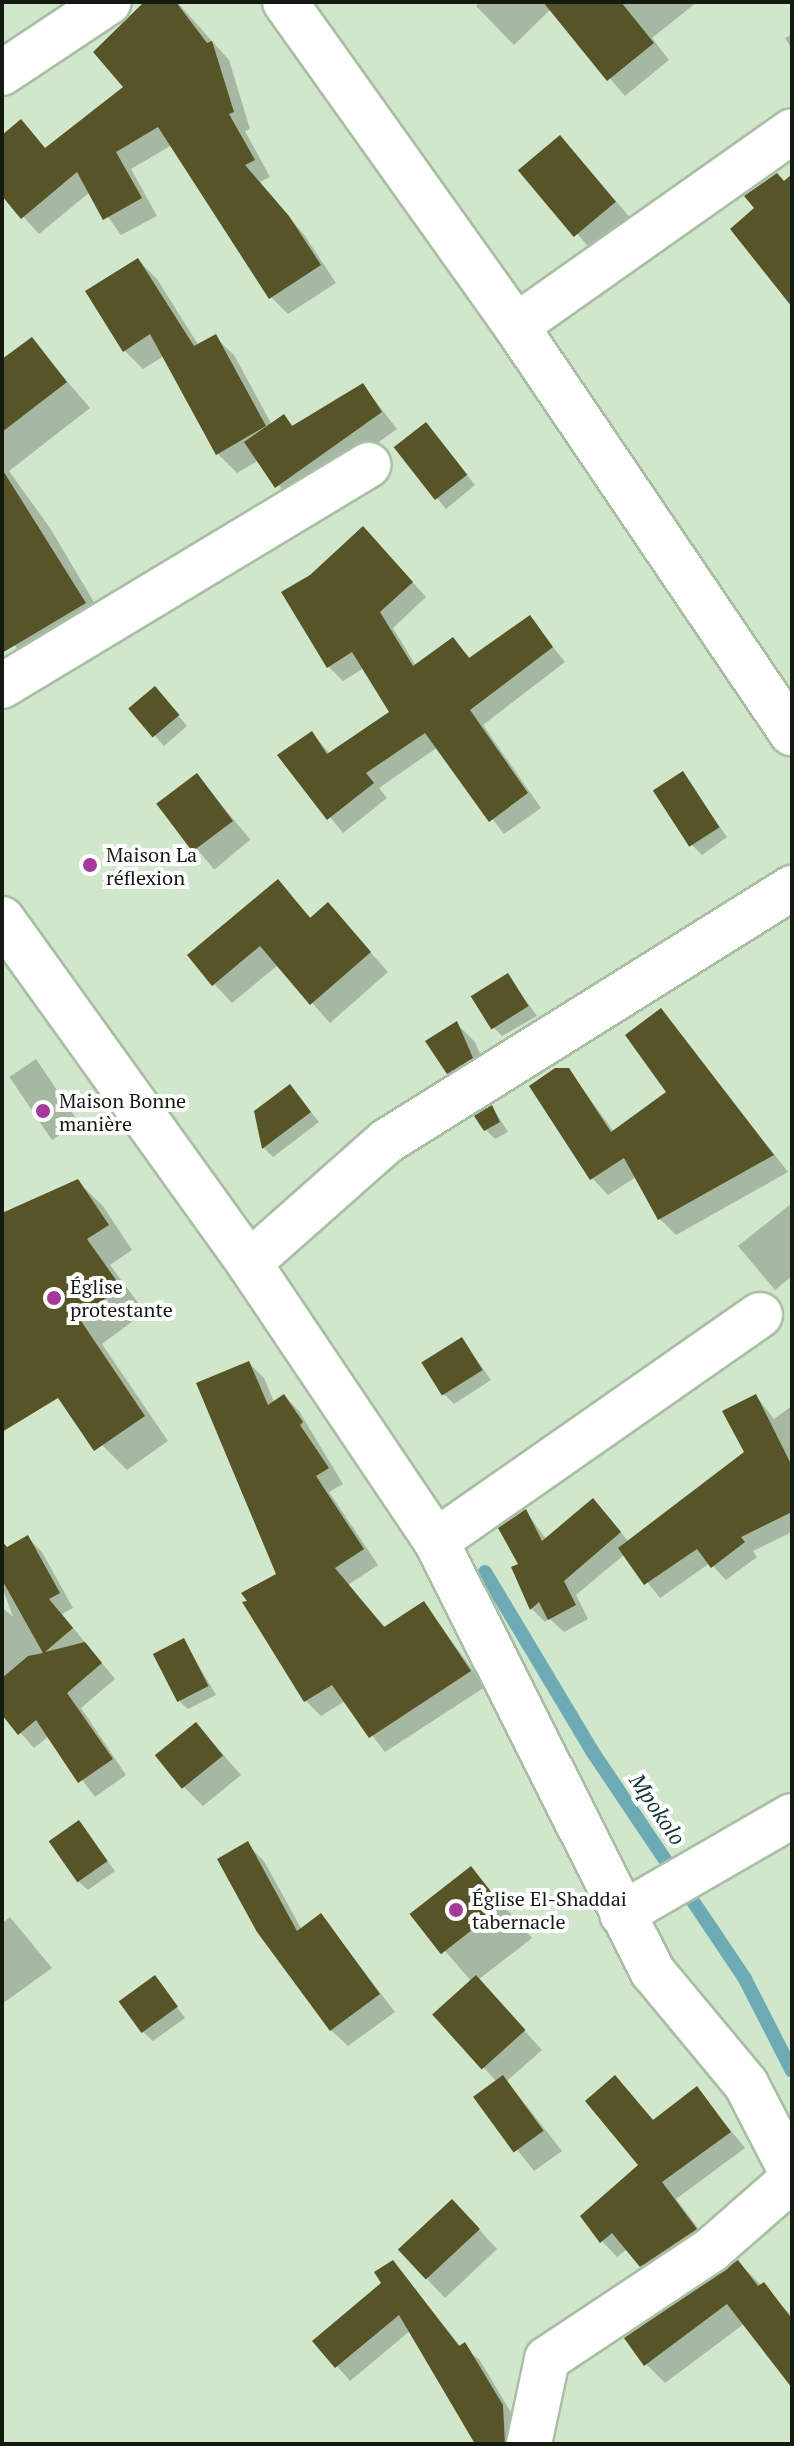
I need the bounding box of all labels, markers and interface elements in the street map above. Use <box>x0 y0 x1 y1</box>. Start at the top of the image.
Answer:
place label: Maison La réflexion <box>106 842 197 889</box>
marker: Maison La réflexion <box>81 856 99 874</box>
place label: Maison Bonne manière <box>59 1088 186 1135</box>
marker: Maison Bonne manière <box>34 1102 52 1120</box>
place label: Église protestante <box>70 1274 173 1321</box>
marker: Église protestante <box>45 1289 63 1307</box>
water label: Mpokolo <box>624 1768 692 1850</box>
place label: Église El-Shaddai tabernacle <box>472 1886 627 1933</box>
marker: Église El-Shaddai tabernacle <box>447 1901 465 1919</box>

